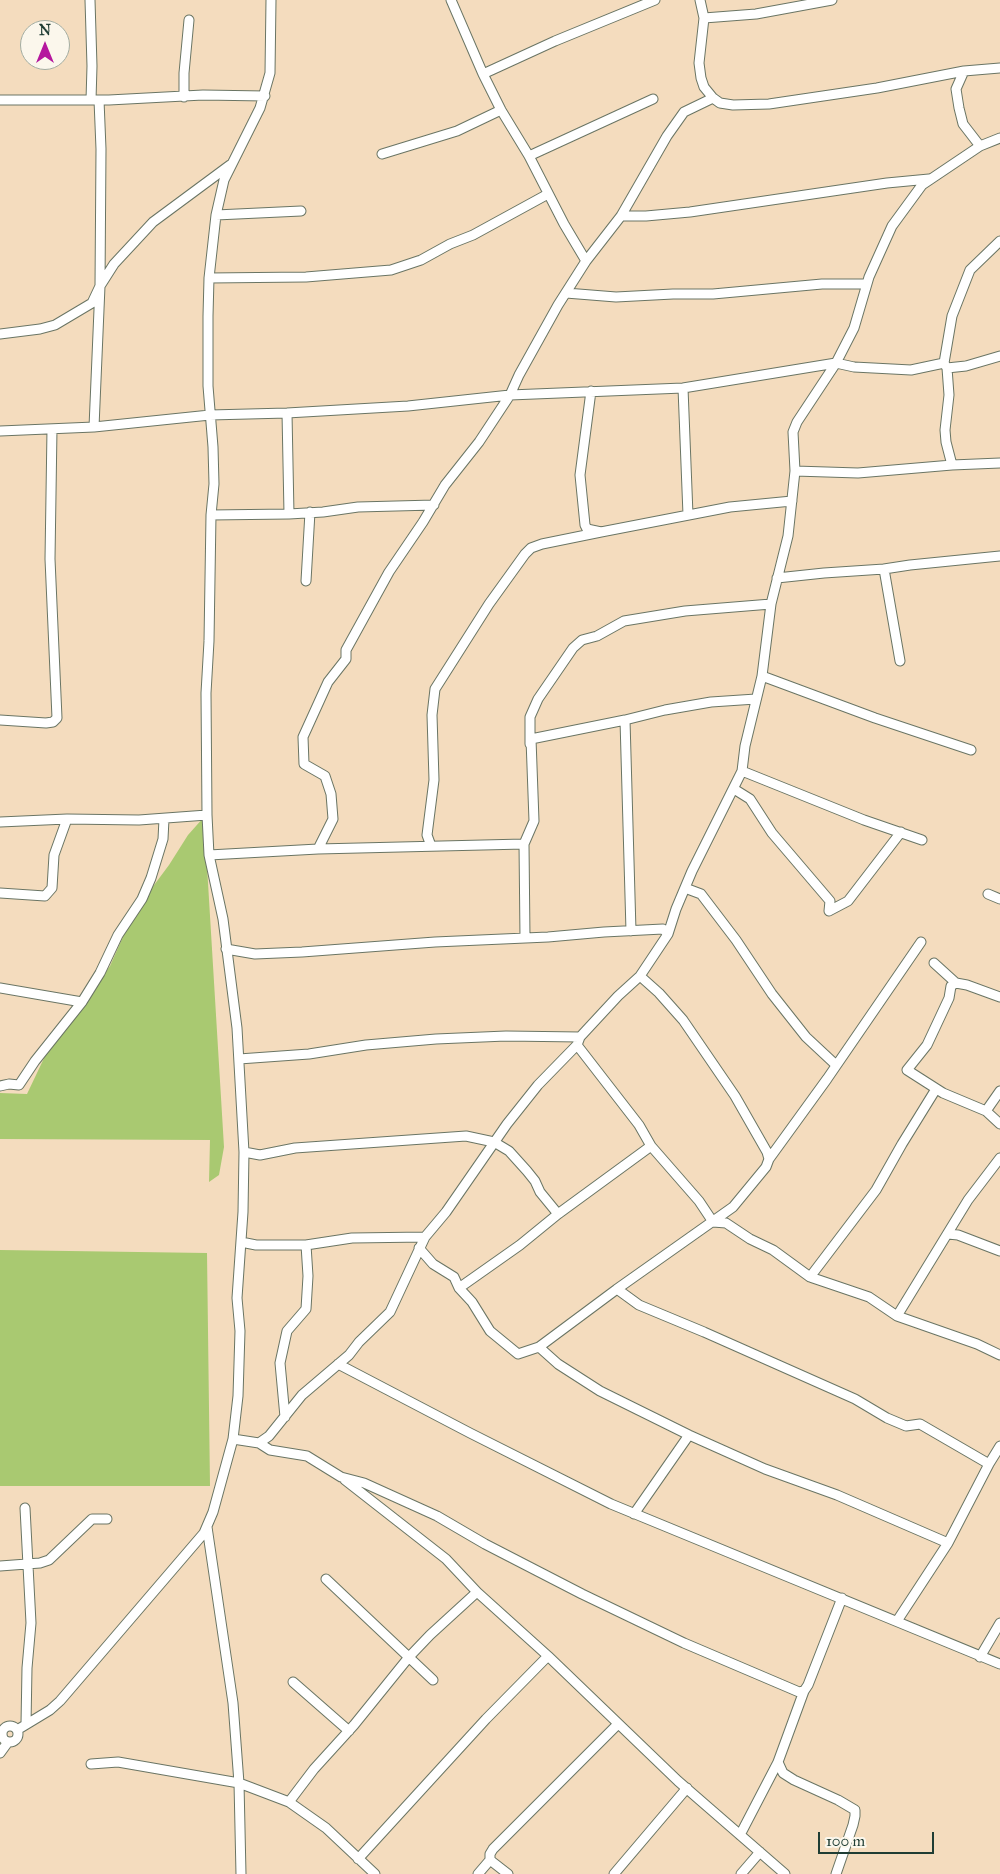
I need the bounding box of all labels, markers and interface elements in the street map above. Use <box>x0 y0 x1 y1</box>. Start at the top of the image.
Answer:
north arrow <box>20 20 70 70</box>
text: N <box>39 22 51 39</box>
scale bar <box>820 1822 936 1854</box>
text: 100 m <box>826 1832 865 1850</box>

